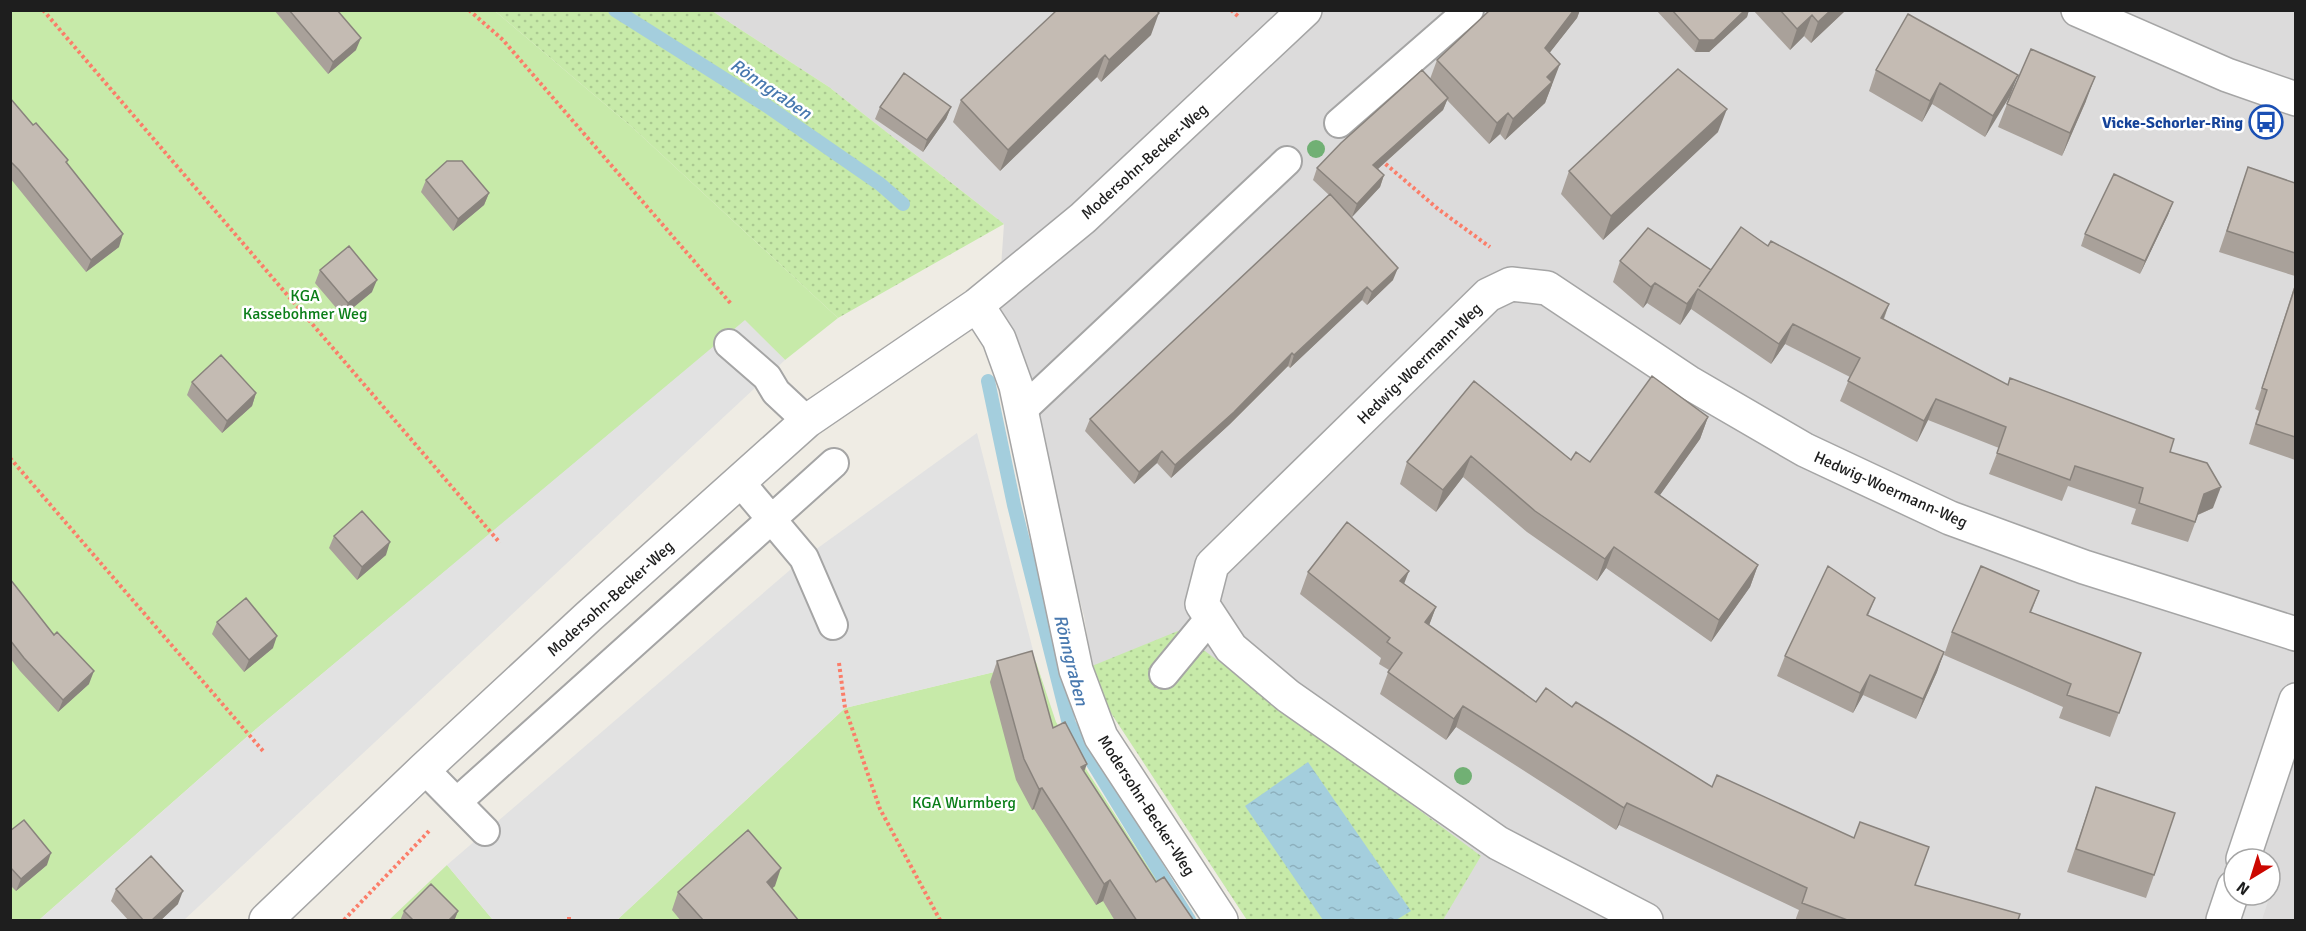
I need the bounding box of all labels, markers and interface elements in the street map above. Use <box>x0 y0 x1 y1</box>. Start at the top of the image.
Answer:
water label: Rönngraben <box>726 54 817 125</box>
street label: Modersohn-Becker-Weg <box>1077 99 1212 224</box>
bus stop icon: Vicke-Schorler-Ring <box>2248 104 2284 140</box>
place label: Vicke-Schorler-Ring <box>2102 113 2243 133</box>
park label: KGA Kassebohmer Weg <box>243 286 367 324</box>
street label: Hedwig-Woermann-Weg <box>1353 299 1486 429</box>
street label: Hedwig-Woermann-Weg <box>1811 447 1970 533</box>
street label: Modersohn-Becker-Weg <box>543 536 678 661</box>
water label: Rönngraben <box>1049 612 1093 709</box>
street label: Modersohn-Becker-Weg <box>1093 731 1199 880</box>
park label: KGA Wurmberg <box>912 793 1016 813</box>
north arrow <box>2222 847 2282 907</box>
text: N <box>2233 877 2254 899</box>

